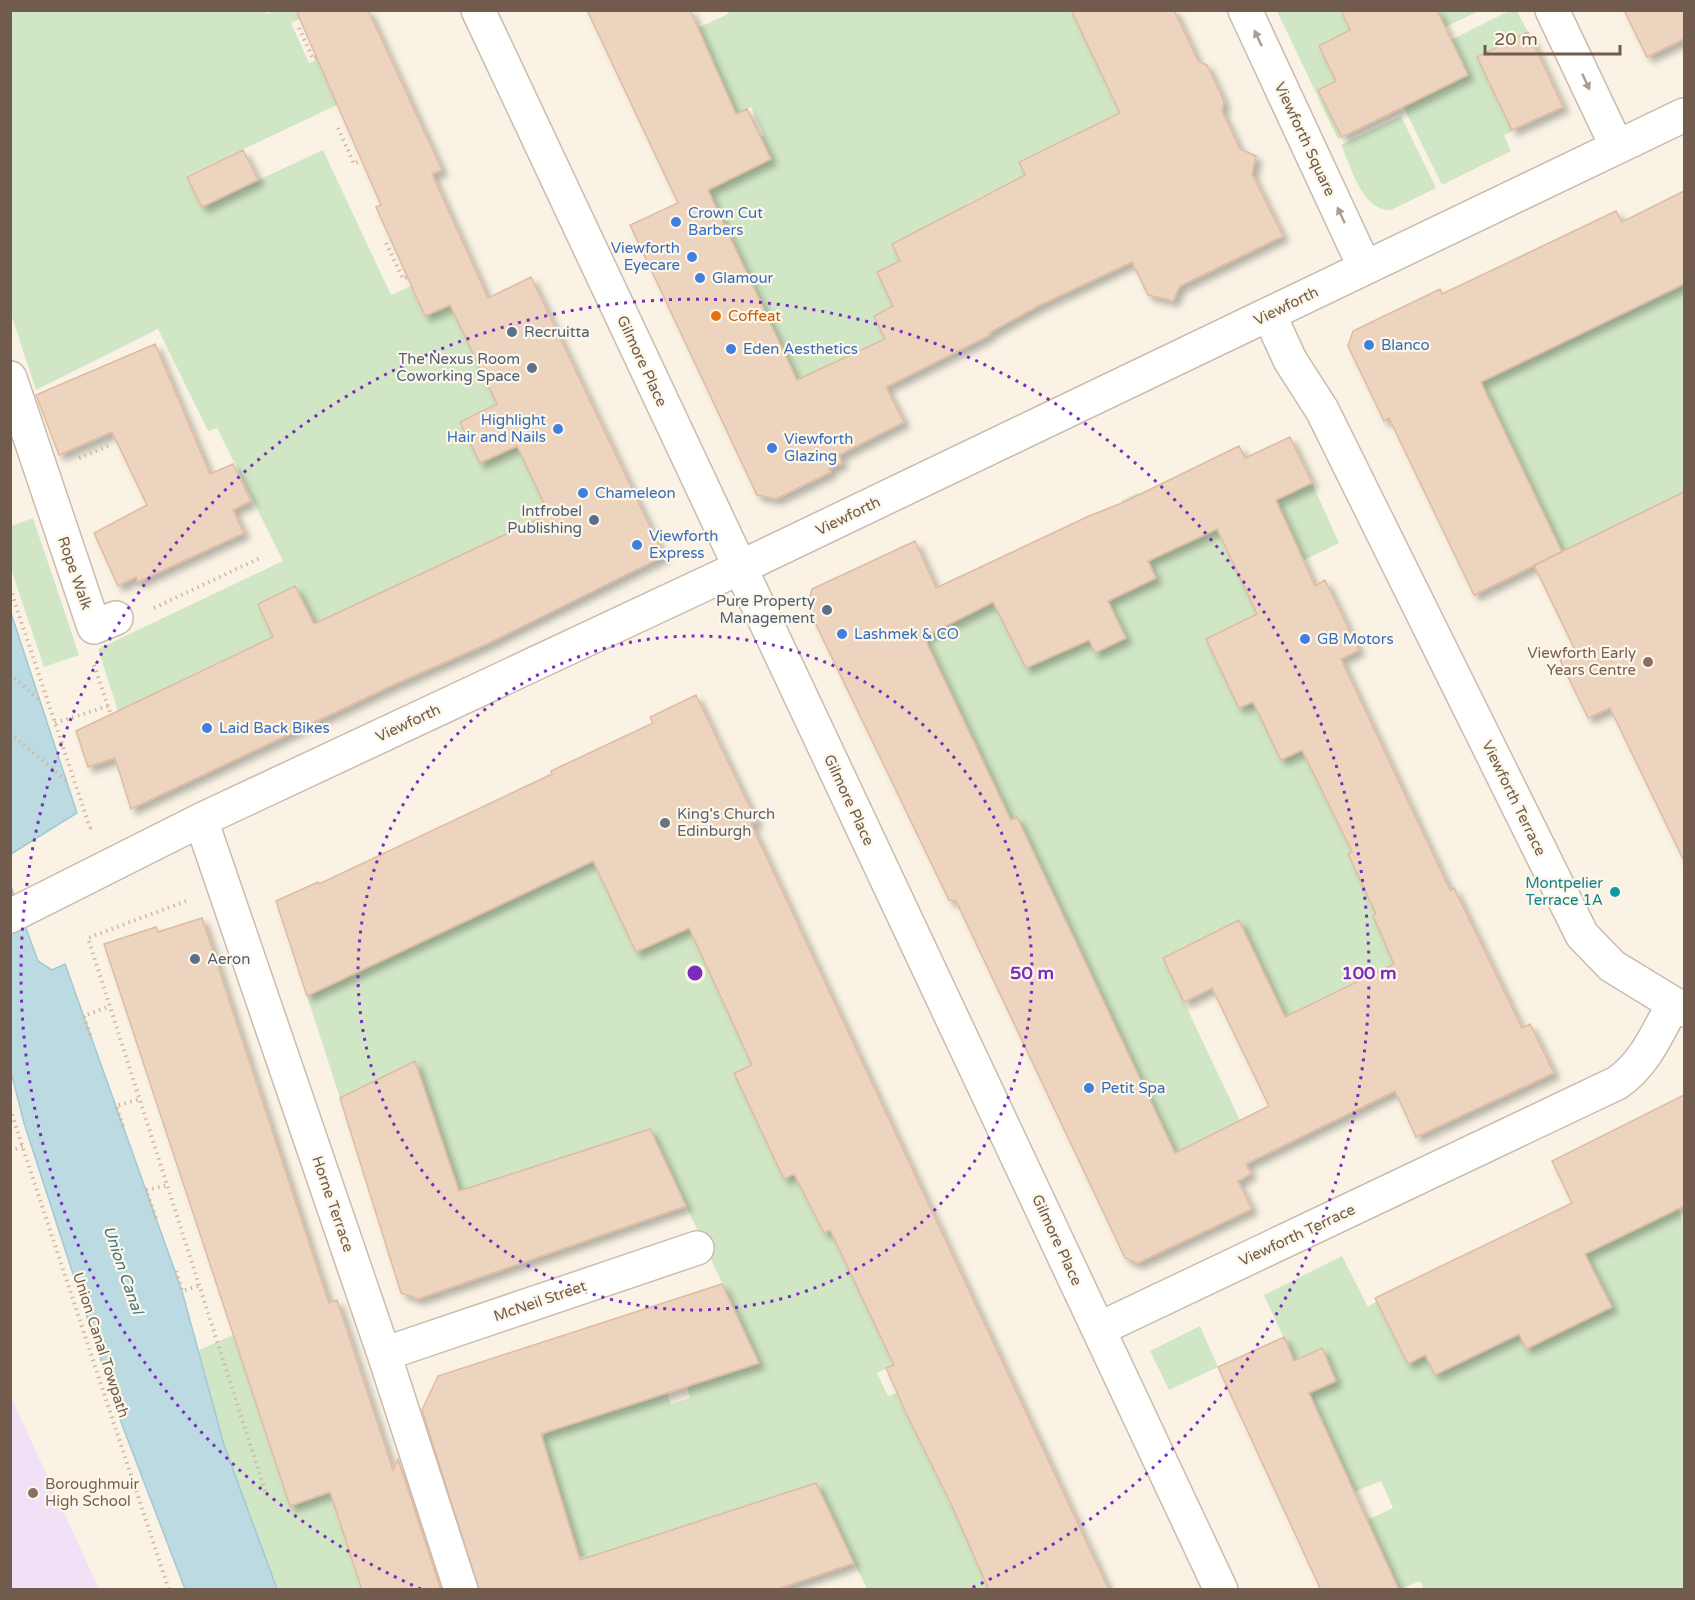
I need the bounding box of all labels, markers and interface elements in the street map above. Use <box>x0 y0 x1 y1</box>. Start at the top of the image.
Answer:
scale bar <box>1485 18 1620 56</box>
text: 20 m <box>1494 28 1538 50</box>
one-way arrow <box>1253 30 1262 47</box>
one-way arrow <box>1582 74 1591 91</box>
street label: Viewforth Square <box>1271 79 1339 199</box>
place label: Crown Cut Barbers <box>688 204 763 239</box>
one-way arrow <box>1336 207 1345 224</box>
marker: Crown Cut Barbers <box>669 215 683 229</box>
place label: Viewforth Eyecare <box>611 239 680 274</box>
marker: Viewforth Eyecare <box>685 250 699 264</box>
place label: Glamour <box>712 269 774 287</box>
marker: Glamour <box>693 271 707 285</box>
street label: Viewforth <box>1251 283 1321 329</box>
place label: Coffeat <box>728 307 781 325</box>
marker: Coffeat <box>709 309 723 323</box>
street label: Gilmore Place <box>613 313 671 409</box>
place label: Recruitta <box>524 323 590 341</box>
marker: Recruitta <box>505 325 519 339</box>
place label: Blanco <box>1381 336 1430 354</box>
marker: Blanco <box>1362 338 1376 352</box>
place label: Eden Aesthetics <box>743 340 858 358</box>
marker: Eden Aesthetics <box>724 342 738 356</box>
place label: The Nexus Room Coworking Space <box>396 350 520 385</box>
marker: The Nexus Room Coworking Space <box>525 361 539 375</box>
place label: Highlight Hair and Nails <box>447 411 546 446</box>
marker: Highlight Hair and Nails <box>551 422 565 436</box>
place label: Viewforth Glazing <box>784 430 853 465</box>
marker: Viewforth Glazing <box>765 441 779 455</box>
place label: Chameleon <box>595 484 676 502</box>
marker: Chameleon <box>576 486 590 500</box>
street label: Viewforth <box>813 493 883 539</box>
place label: Intfrobel Publishing <box>507 502 582 537</box>
marker: Intfrobel Publishing <box>587 513 601 527</box>
place label: Viewforth Express <box>649 527 718 562</box>
street label: Rope Walk <box>54 534 96 612</box>
marker: Viewforth Express <box>630 538 644 552</box>
place label: Pure Property Management <box>716 592 815 627</box>
marker: Pure Property Management <box>820 603 834 617</box>
place label: Lashmek & CO <box>854 625 959 643</box>
marker: Lashmek & CO <box>835 627 849 641</box>
place label: GB Motors <box>1317 630 1394 648</box>
marker: GB Motors <box>1298 632 1312 646</box>
place label: Viewforth Early Years Centre <box>1527 644 1636 679</box>
marker: Viewforth Early Years Centre <box>1641 655 1655 669</box>
street label: Viewforth <box>373 700 443 746</box>
place label: Laid Back Bikes <box>219 719 330 737</box>
marker: Laid Back Bikes <box>200 721 214 735</box>
street label: Viewforth Terrace <box>1478 737 1550 859</box>
street label: Gilmore Place <box>820 752 878 848</box>
place label: King's Church Edinburgh <box>677 805 775 840</box>
marker: King's Church Edinburgh <box>658 816 672 830</box>
place label: Montpelier Terrace 1A <box>1525 874 1603 909</box>
marker: Montpelier Terrace 1A <box>1608 885 1622 899</box>
place label: Aeron <box>207 950 250 968</box>
marker: Aeron <box>188 952 202 966</box>
text: 50 m <box>1010 962 1054 984</box>
text: 100 m <box>1341 962 1397 984</box>
centre of rings <box>685 963 705 983</box>
place label: Petit Spa <box>1101 1079 1165 1097</box>
marker: Petit Spa <box>1082 1081 1096 1095</box>
street label: Horne Terrace <box>308 1154 358 1254</box>
street label: Gilmore Place <box>1028 1192 1086 1288</box>
street label: Viewforth Terrace <box>1236 1200 1358 1270</box>
water label: Union Canal <box>99 1223 148 1319</box>
street label: Union Canal Towpath <box>69 1270 133 1420</box>
street label: McNeil Street <box>491 1277 589 1325</box>
place label: Boroughmuir High School <box>45 1475 139 1510</box>
marker: Boroughmuir High School <box>26 1486 40 1500</box>

